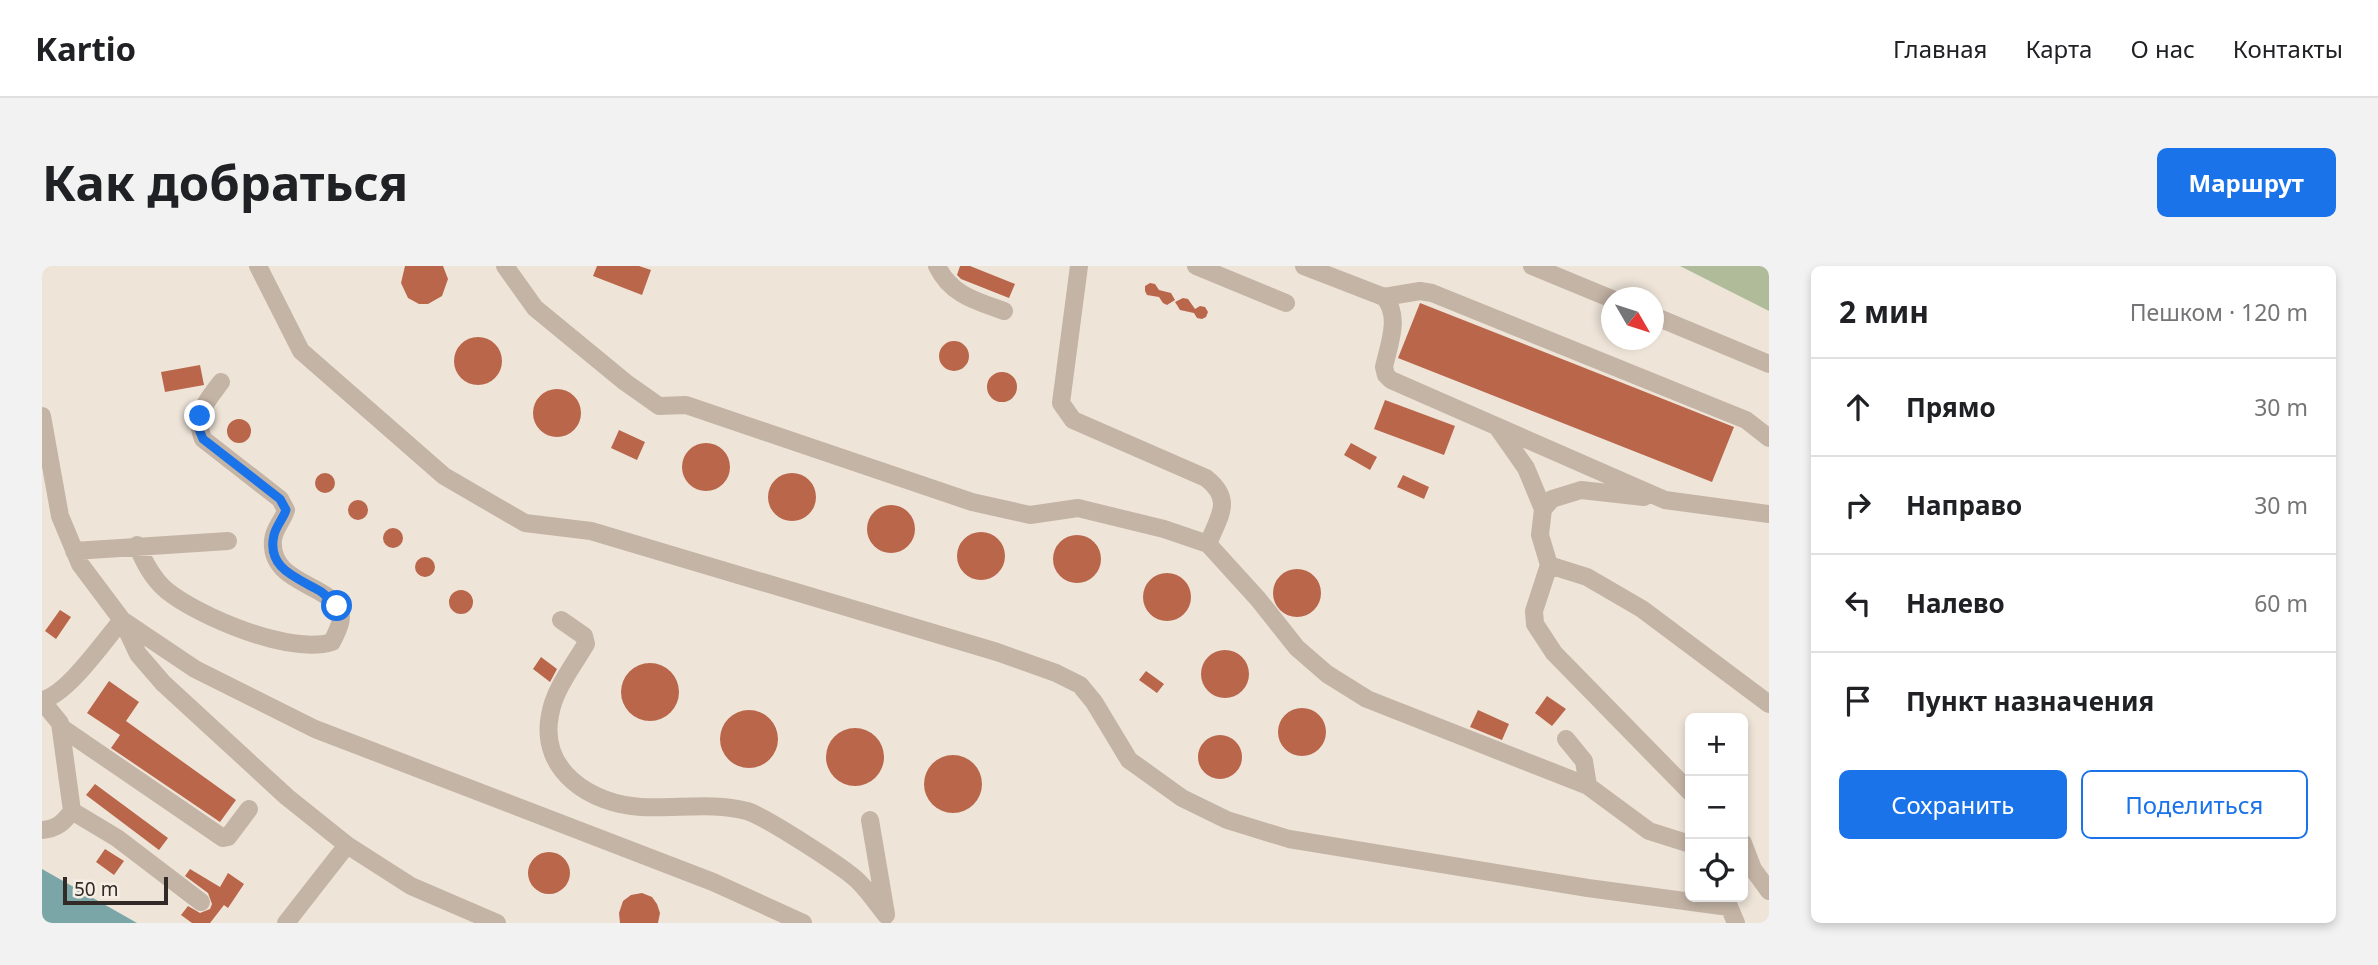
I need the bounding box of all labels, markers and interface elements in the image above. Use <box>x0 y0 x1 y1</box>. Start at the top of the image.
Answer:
text: Kartio <box>35 26 136 71</box>
text: Главная <box>1893 32 1987 65</box>
text: Карта <box>2025 32 2092 65</box>
text: О нас <box>2130 32 2195 65</box>
text: Контакты <box>2233 32 2343 65</box>
button: Маршрут <box>2157 148 2336 217</box>
text: Как добраться <box>42 149 408 215</box>
north arrow <box>1601 287 1664 350</box>
text: 2 мин <box>1839 291 1929 332</box>
text: Пешком · 120 m <box>2130 296 2308 328</box>
icon: ahead <box>1839 388 1877 426</box>
text: Прямо <box>1906 389 1996 425</box>
text: 30 m <box>2254 391 2308 423</box>
route end <box>184 400 215 431</box>
icon: right <box>1839 486 1877 524</box>
text: Направо <box>1906 487 2022 523</box>
text: 30 m <box>2254 489 2308 521</box>
icon: left <box>1839 584 1877 622</box>
text: Налево <box>1906 585 2005 621</box>
text: 60 m <box>2254 587 2308 619</box>
route start <box>321 590 352 621</box>
icon: arrive <box>1839 682 1877 720</box>
text: Пункт назначения <box>1906 683 2154 719</box>
map controls <box>1685 713 1748 902</box>
button: + <box>1685 713 1748 776</box>
button: Сохранить <box>1839 770 2067 839</box>
button: Поделиться <box>2081 770 2308 839</box>
button: − <box>1685 776 1748 839</box>
button: locate <box>1685 839 1748 902</box>
scale bar <box>63 874 168 906</box>
text: 50 m <box>74 876 118 902</box>

